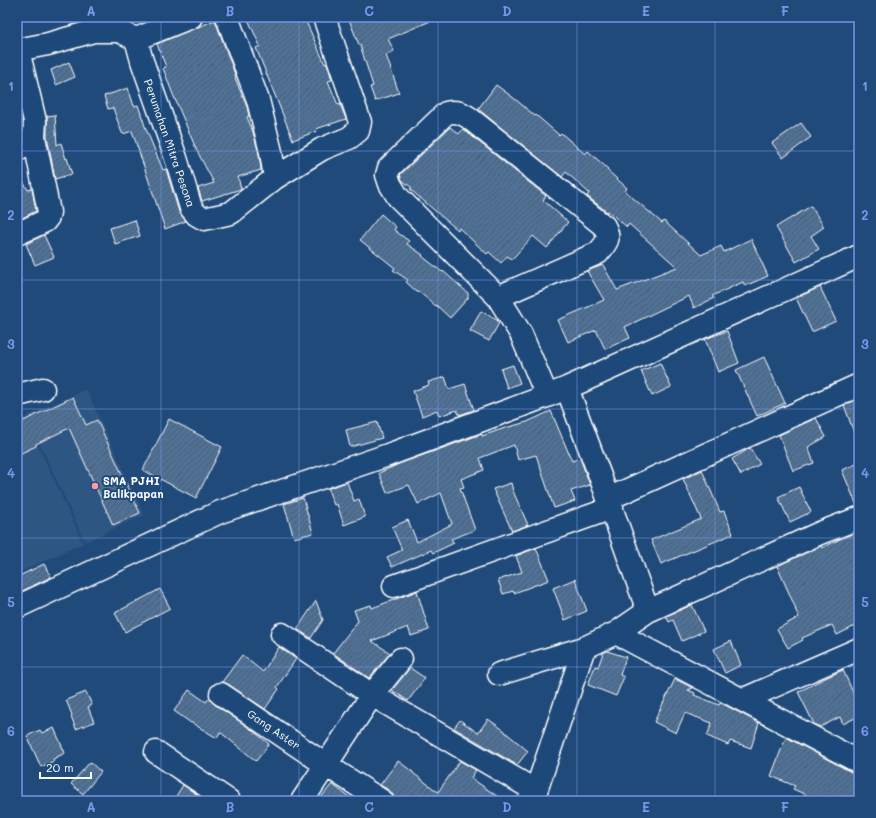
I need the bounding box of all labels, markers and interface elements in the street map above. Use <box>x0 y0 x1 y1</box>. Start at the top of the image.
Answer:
text: A <box>86 2 96 19</box>
text: B <box>226 2 235 19</box>
text: C <box>364 2 374 19</box>
text: D <box>502 2 512 19</box>
text: E <box>642 2 650 19</box>
text: F <box>781 2 789 19</box>
text: 1 <box>8 77 14 94</box>
street label: Perumahan Mitra Pesona <box>141 77 199 209</box>
text: 1 <box>862 77 868 94</box>
text: 2 <box>7 206 15 223</box>
text: 2 <box>861 206 869 223</box>
text: 3 <box>7 335 15 352</box>
text: 3 <box>861 335 869 352</box>
text: 4 <box>7 464 15 481</box>
text: 4 <box>861 464 869 481</box>
place label: SMA PJHI Balikpapan <box>103 473 163 501</box>
marker: SMA PJHI Balikpapan <box>90 481 100 491</box>
text: 5 <box>7 593 15 610</box>
text: 5 <box>861 593 869 610</box>
street label: Gang Aster <box>244 706 304 752</box>
text: 6 <box>7 722 15 739</box>
text: 6 <box>861 722 869 739</box>
scale bar <box>40 754 91 780</box>
text: 20 m <box>46 759 74 775</box>
text: A <box>86 798 96 815</box>
text: B <box>226 798 235 815</box>
text: C <box>364 798 374 815</box>
text: D <box>502 798 512 815</box>
text: E <box>642 798 650 815</box>
text: F <box>781 798 789 815</box>

